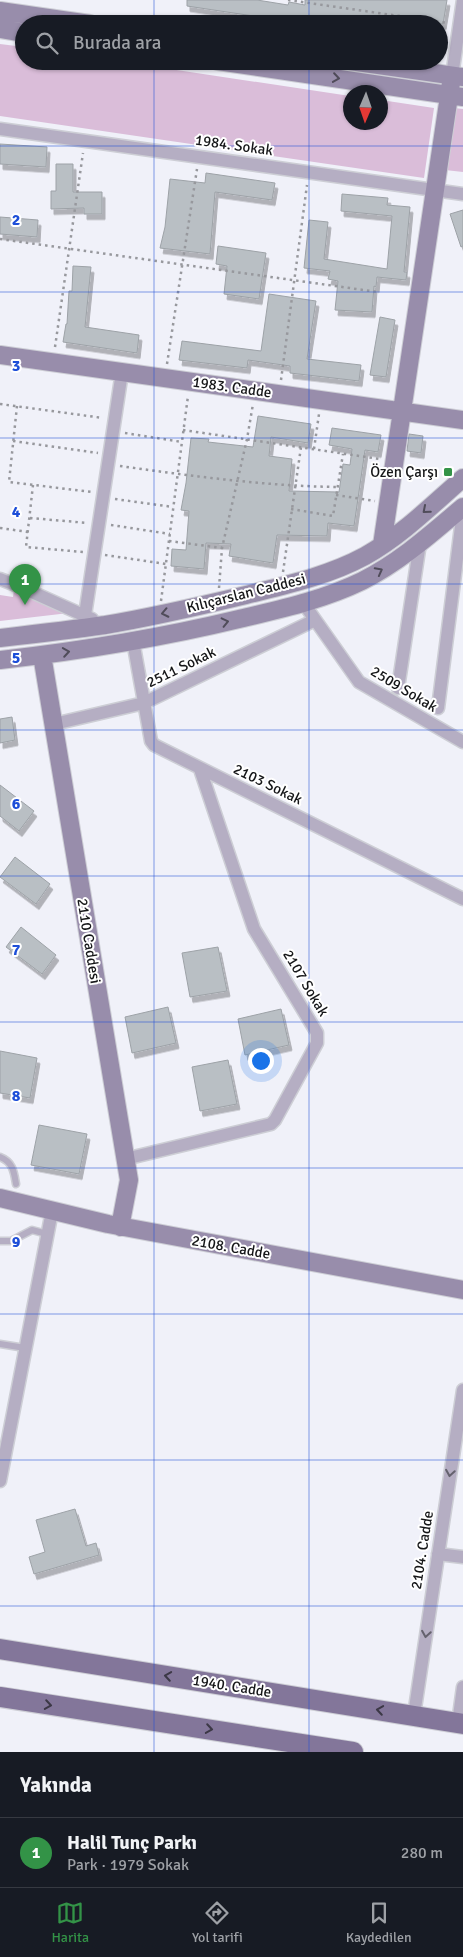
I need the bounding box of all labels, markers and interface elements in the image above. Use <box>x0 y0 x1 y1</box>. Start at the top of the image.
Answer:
search box <box>15 15 448 70</box>
icon: search <box>33 29 61 57</box>
text: Burada ara <box>73 31 161 55</box>
one-way arrow <box>332 73 340 83</box>
north arrow <box>343 85 388 130</box>
street label: 1984. Sokak <box>194 131 275 159</box>
text: 2 <box>12 210 20 230</box>
text: 3 <box>12 356 20 376</box>
street label: 1983. Cadde <box>191 373 273 401</box>
place label: Özen Çarşı <box>370 463 438 481</box>
marker: Özen Çarşı <box>442 466 454 478</box>
text: 4 <box>12 502 21 522</box>
one-way arrow <box>423 504 432 513</box>
pin: 1 <box>9 564 41 605</box>
one-way arrow <box>374 568 383 578</box>
street label: Kılıçarslan Caddesi <box>185 569 307 617</box>
one-way arrow <box>161 607 170 618</box>
one-way arrow <box>221 617 230 628</box>
street label: 2511 Sokak <box>144 642 219 691</box>
one-way arrow <box>61 647 70 657</box>
text: 5 <box>12 648 20 668</box>
street label: 2509 Sokak <box>367 662 441 716</box>
street label: 2103 Sokak <box>231 760 306 809</box>
text: 6 <box>12 794 21 814</box>
street label: 2110 Caddesi <box>73 897 105 985</box>
text: 7 <box>12 940 21 960</box>
street label: 2107 Sokak <box>279 946 333 1020</box>
your location <box>248 1048 274 1074</box>
text: 8 <box>12 1086 21 1106</box>
street label: 2108. Cadde <box>190 1231 272 1263</box>
text: 9 <box>12 1232 21 1252</box>
one-way arrow <box>446 1469 456 1477</box>
street label: 2104. Cadde <box>407 1509 437 1591</box>
one-way arrow <box>421 1630 432 1638</box>
street label: 1940. Cadde <box>191 1671 273 1701</box>
one-way arrow <box>164 1672 172 1682</box>
one-way arrow <box>44 1699 53 1709</box>
one-way arrow <box>376 1706 385 1716</box>
one-way arrow <box>205 1723 213 1734</box>
text: Yakında <box>20 1772 92 1798</box>
text: Halil Tunç Parkı <box>67 1831 197 1855</box>
text: 1 <box>32 1843 40 1863</box>
text: 280 m <box>401 1843 443 1863</box>
text: Park · 1979 Sokak <box>67 1855 189 1875</box>
tab: Harita <box>51 1899 89 1946</box>
tab: Yol tarifi <box>192 1899 243 1946</box>
tab: Kaydedilen <box>346 1899 412 1946</box>

